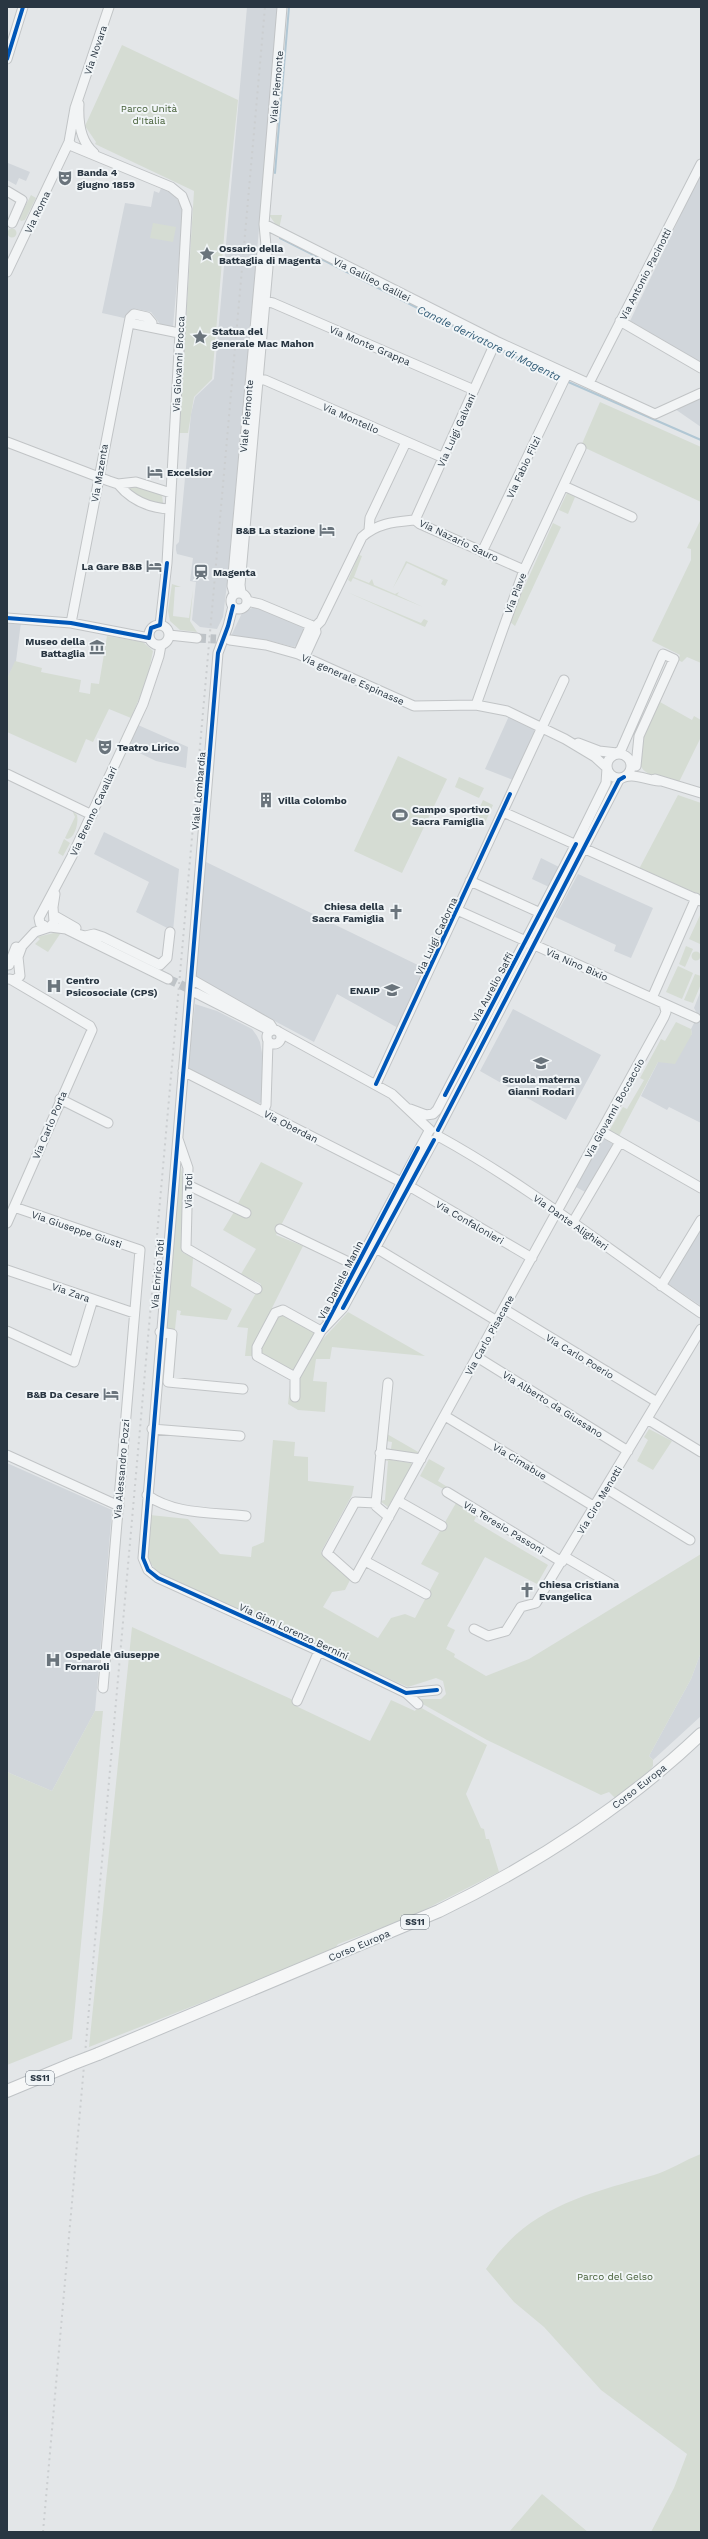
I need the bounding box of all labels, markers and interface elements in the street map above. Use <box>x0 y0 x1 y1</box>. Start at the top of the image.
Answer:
street label: Via Novara <box>82 24 109 76</box>
street label: Viale Piemonte <box>268 50 285 124</box>
park label: Parco Unità d'Italia <box>121 103 178 126</box>
place label: Banda 4 giugno 1859 <box>77 167 135 190</box>
theatre icon: Banda 4 giugno 1859 <box>56 169 74 187</box>
street label: Via Roma <box>22 189 53 235</box>
street label: Via Antonio Pacinotti <box>618 227 673 322</box>
place label: Ossario della Battaglia di Magenta <box>219 243 321 266</box>
place icon: Ossario della Battaglia di Magenta <box>198 245 216 263</box>
street label: Via Galileo Galilei <box>331 255 412 304</box>
water label: Canale derivatore di Magenta <box>415 303 563 384</box>
street label: Via Giovanni Brocca <box>170 315 187 412</box>
street label: Via Monte Grappa <box>328 323 412 368</box>
place label: Statua del generale Mac Mahon <box>212 326 314 349</box>
place icon: Statua del generale Mac Mahon <box>191 328 209 346</box>
street label: Viale Piemonte <box>238 379 255 453</box>
street label: Via Luigi Galvani <box>435 392 478 469</box>
street label: Via Montello <box>321 401 381 436</box>
street label: Via Fabio Filzi <box>504 434 543 500</box>
street label: Via Mazenta <box>89 443 110 503</box>
hotel icon: Excelsior <box>146 463 164 481</box>
place label: Excelsior <box>167 467 213 478</box>
street label: Via Nazario Sauro <box>417 517 500 564</box>
hotel icon: B&B La stazione <box>318 521 336 539</box>
place label: B&B La stazione <box>236 525 315 536</box>
hotel icon: La Gare B&B <box>145 557 163 575</box>
place label: La Gare B&B <box>81 561 142 572</box>
station icon: Magenta <box>192 563 210 581</box>
place label: Magenta <box>213 567 256 578</box>
street label: Via Piave <box>503 571 528 615</box>
place label: Museo della Battaglia <box>25 636 85 659</box>
museum icon: Museo della Battaglia <box>88 638 106 656</box>
street label: Via generale Espinasse <box>300 652 406 707</box>
theatre icon: Teatro Lirico <box>96 738 114 756</box>
place label: Teatro Lirico <box>117 742 179 753</box>
street label: Viale Lombardia <box>190 751 207 831</box>
street label: Via Brenno Cavallari <box>68 765 119 858</box>
building icon: Villa Colombo <box>257 791 275 809</box>
place label: Villa Colombo <box>278 795 347 806</box>
place label: Campo sportivo Sacra Famiglia <box>412 804 490 827</box>
sports icon: Campo sportivo Sacra Famiglia <box>391 806 409 824</box>
street label: Via Luigi Cadorna <box>414 895 459 977</box>
place label: Chiesa della Sacra Famiglia <box>312 901 384 924</box>
church icon: Chiesa della Sacra Famiglia <box>387 903 405 921</box>
street label: Via Nino Bixio <box>544 946 610 983</box>
street label: Via Aurelio Saffi <box>469 950 515 1024</box>
place label: Centro Psicosociale (CPS) <box>66 975 158 998</box>
hospital icon: Centro Psicosociale (CPS) <box>45 977 63 995</box>
school or university icon: ENAIP <box>383 981 401 999</box>
place label: ENAIP <box>350 985 380 996</box>
school or university icon: Scuola materna Gianni Rodari <box>532 1054 550 1072</box>
street label: Via Giovanni Boccaccio <box>582 1056 646 1160</box>
place label: Scuola materna Gianni Rodari <box>502 1074 580 1097</box>
street label: Via Carlo Porta <box>30 1089 69 1161</box>
street label: Via Oberdan <box>262 1108 320 1145</box>
street label: Via Toti <box>183 1173 194 1209</box>
street label: Via Dante Alighieri <box>531 1192 610 1252</box>
street label: Via Confalonieri <box>434 1199 506 1246</box>
street label: Via Giuseppe Giusti <box>30 1209 124 1250</box>
street label: Via Enrico Toti <box>149 1239 166 1309</box>
street label: Via Daniele Manin <box>316 1239 365 1321</box>
street label: Via Zara <box>50 1281 92 1304</box>
street label: Via Carlo Pisacane <box>463 1293 516 1377</box>
street label: Via Carlo Poerio <box>544 1332 616 1381</box>
street label: Via Alberto da Giussano <box>501 1369 605 1440</box>
hotel icon: B&B Da Cesare <box>102 1385 120 1403</box>
place label: B&B Da Cesare <box>27 1389 99 1400</box>
street label: Via Alessandro Pozzi <box>112 1419 131 1519</box>
street label: Via Cimabue <box>491 1441 549 1482</box>
street label: Via Ciro Menotti <box>575 1464 624 1536</box>
street label: Via Teresio Passoni <box>461 1499 546 1556</box>
place label: Chiesa Cristiana Evangelica <box>539 1579 619 1602</box>
church icon: Chiesa Cristiana Evangelica <box>518 1581 536 1599</box>
street label: Via Gian Lorenzo Bernini <box>237 1601 350 1662</box>
place label: Ospedale Giuseppe Fornaroli <box>65 1649 160 1672</box>
hospital icon: Ospedale Giuseppe Fornaroli <box>44 1651 62 1669</box>
street label: Corso Europa <box>610 1762 669 1811</box>
road number: SS11 <box>401 1915 429 1929</box>
street label: Corso Europa <box>327 1927 392 1963</box>
road number: SS11 <box>26 2071 54 2085</box>
park label: Parco del Gelso <box>577 2271 653 2282</box>

